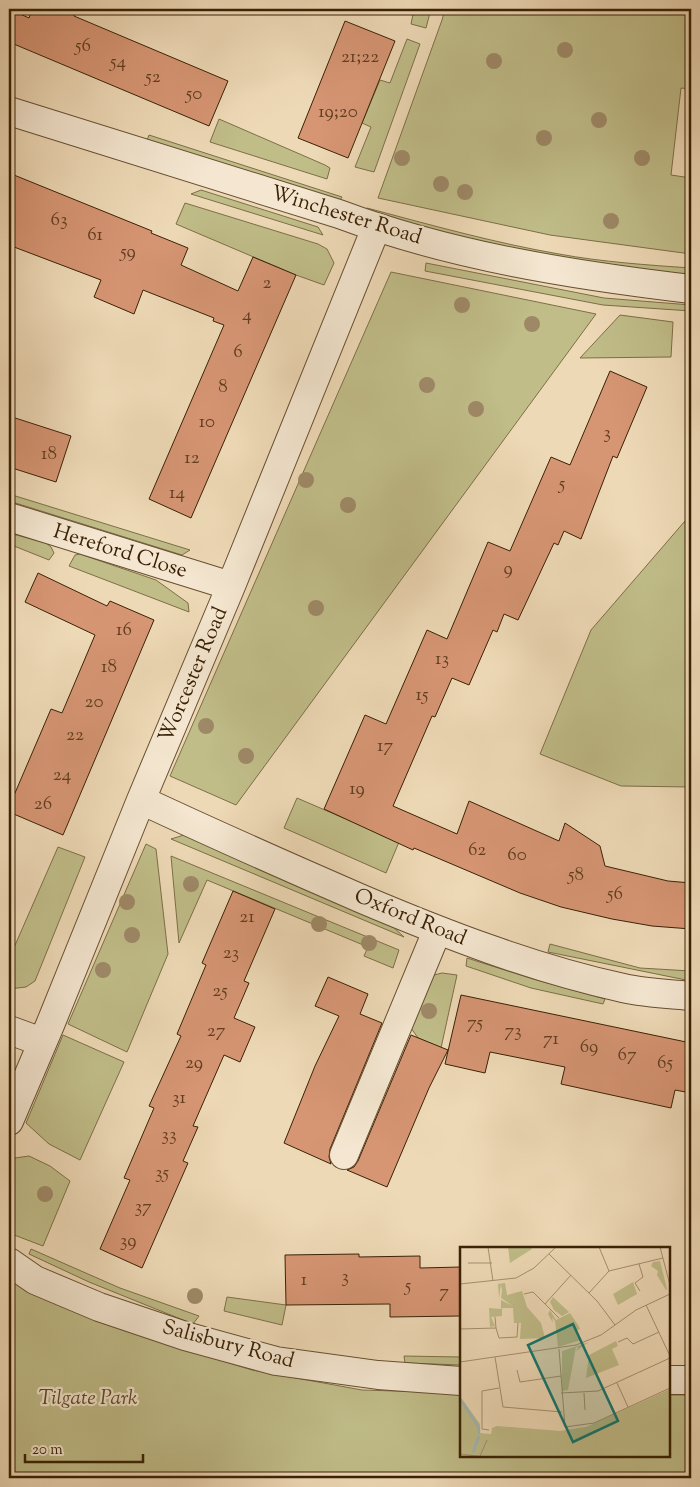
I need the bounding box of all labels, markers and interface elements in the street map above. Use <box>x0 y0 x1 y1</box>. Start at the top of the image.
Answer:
house number: 56 <box>74 33 91 60</box>
house number: 21;22 <box>341 44 379 71</box>
house number: 54 <box>109 49 126 76</box>
house number: 52 <box>144 64 161 91</box>
house number: 50 <box>185 81 202 108</box>
house number: 19;20 <box>318 99 358 126</box>
street label: Winchester Road <box>267 179 425 253</box>
house number: 63 <box>50 207 68 234</box>
house number: 61 <box>87 222 103 249</box>
house number: 59 <box>119 239 136 266</box>
house number: 2 <box>263 270 272 297</box>
house number: 4 <box>242 302 252 329</box>
house number: 6 <box>233 339 243 366</box>
house number: 8 <box>218 374 228 401</box>
house number: 10 <box>199 409 215 436</box>
house number: 3 <box>603 420 611 447</box>
house number: 18 <box>41 441 57 468</box>
house number: 12 <box>184 445 200 472</box>
house number: 5 <box>558 471 566 498</box>
house number: 14 <box>169 480 185 507</box>
street label: Hereford Close <box>49 517 191 587</box>
house number: 9 <box>503 556 513 583</box>
street label: Worcester Road <box>152 602 236 747</box>
house number: 16 <box>116 617 132 644</box>
house number: 13 <box>435 646 449 673</box>
house number: 18 <box>101 654 117 681</box>
house number: 15 <box>416 682 429 709</box>
house number: 20 <box>85 689 103 716</box>
house number: 22 <box>66 722 84 749</box>
house number: 17 <box>377 733 393 760</box>
house number: 24 <box>53 762 72 789</box>
house number: 19 <box>349 776 365 803</box>
house number: 26 <box>34 791 52 818</box>
house number: 62 <box>468 837 486 864</box>
house number: 60 <box>507 842 527 869</box>
house number: 58 <box>567 862 584 889</box>
house number: 56 <box>606 881 623 908</box>
street label: Oxford Road <box>349 882 471 954</box>
house number: 21 <box>239 904 255 931</box>
house number: 23 <box>223 940 239 967</box>
house number: 25 <box>212 978 228 1005</box>
house number: 75 <box>467 1010 484 1037</box>
house number: 27 <box>207 1018 226 1045</box>
house number: 73 <box>504 1018 522 1045</box>
house number: 71 <box>543 1026 560 1053</box>
house number: 69 <box>580 1034 598 1061</box>
house number: 67 <box>618 1042 637 1069</box>
house number: 29 <box>185 1050 203 1077</box>
house number: 65 <box>657 1050 673 1077</box>
house number: 31 <box>172 1085 187 1112</box>
house number: 33 <box>161 1122 177 1149</box>
house number: 35 <box>155 1160 170 1187</box>
house number: 37 <box>134 1194 152 1221</box>
house number: 39 <box>120 1228 136 1255</box>
inset map <box>460 1247 670 1457</box>
house number: 3 <box>341 1264 349 1291</box>
house number: 1 <box>301 1267 308 1294</box>
house number: 5 <box>404 1273 412 1300</box>
house number: 7 <box>439 1279 449 1306</box>
street label: Salisbury Road <box>159 1313 298 1377</box>
park label: Tilgate Park <box>39 1384 138 1414</box>
scale bar <box>25 1432 142 1464</box>
text: 20 m <box>32 1440 63 1461</box>

